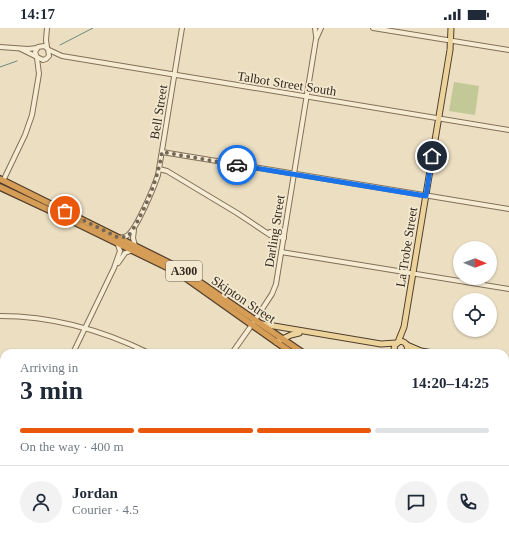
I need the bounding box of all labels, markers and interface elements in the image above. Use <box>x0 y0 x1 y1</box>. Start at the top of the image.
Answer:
text: 14:17 <box>20 6 55 22</box>
street label: Talbot Street South <box>236 68 338 99</box>
street label: Bell Street <box>147 83 170 141</box>
pin <box>415 139 449 173</box>
courier <box>217 145 257 185</box>
icon: home <box>421 145 443 167</box>
icon: car <box>226 154 248 176</box>
street label: Darling Street <box>261 193 288 268</box>
pin <box>48 194 82 228</box>
icon: bag <box>54 200 76 222</box>
street label: La Trobe Street <box>393 206 420 288</box>
north arrow <box>453 241 497 285</box>
map controls <box>453 241 497 337</box>
road number: A300 <box>166 261 202 281</box>
street label: Skipton Street <box>209 272 279 327</box>
button: locate <box>453 293 497 337</box>
text: Arriving in <box>20 360 78 375</box>
text: 14:20–14:25 <box>412 375 489 391</box>
text: 3 min <box>20 376 83 405</box>
text: On the way · 400 m <box>20 439 124 454</box>
button: person <box>20 481 62 523</box>
button: chat <box>395 481 437 523</box>
button: phone <box>447 481 489 523</box>
text: Jordan <box>72 485 118 501</box>
text: Courier · 4.5 <box>72 502 139 517</box>

